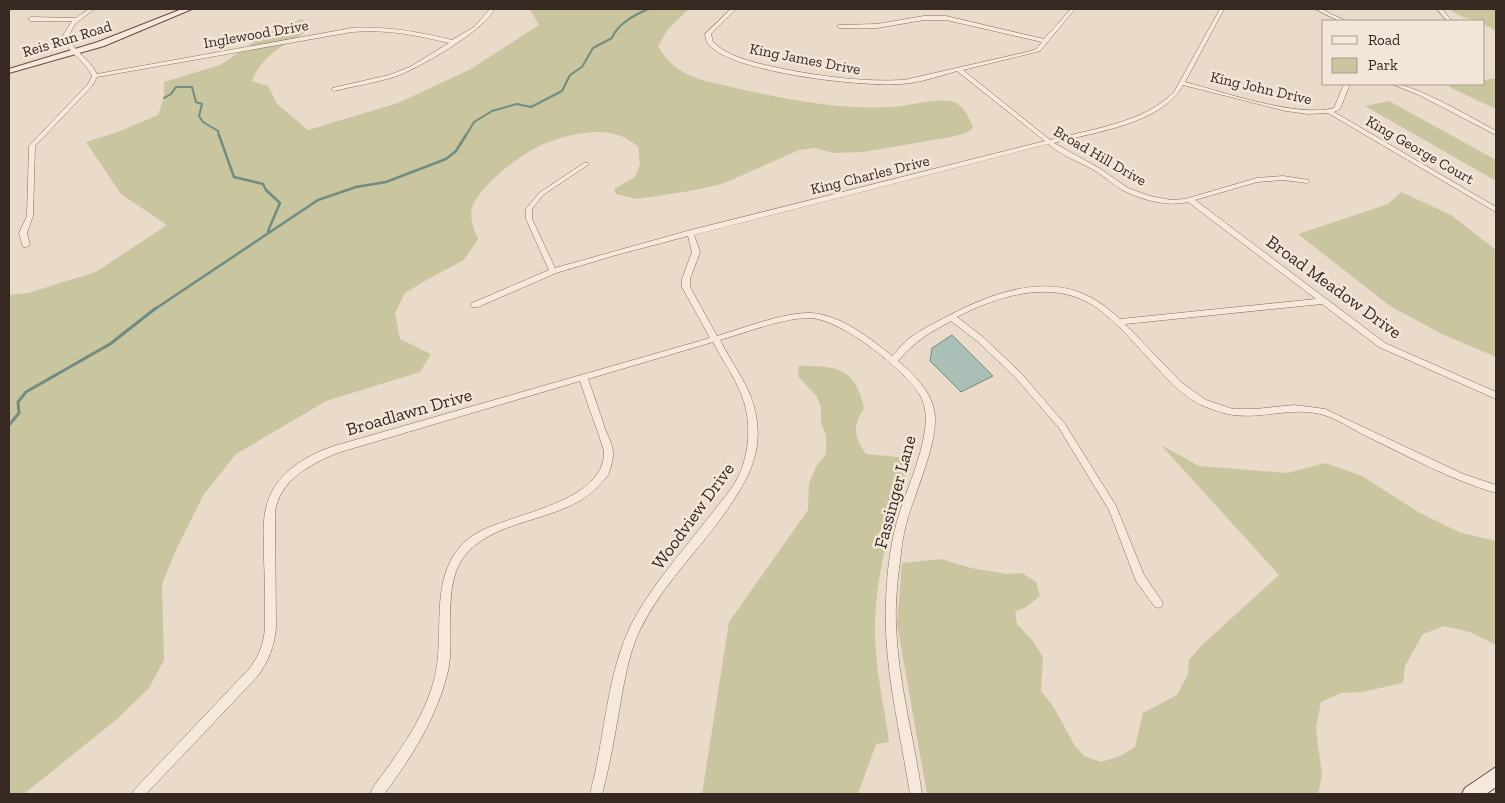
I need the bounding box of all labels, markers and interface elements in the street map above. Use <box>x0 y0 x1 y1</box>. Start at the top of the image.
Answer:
street label: Inglewood Drive <box>202 16 310 52</box>
street label: Reis Run Road <box>20 17 114 61</box>
legend <box>1322 20 1485 85</box>
text: Road <box>1368 31 1401 49</box>
street label: King James Drive <box>748 39 862 79</box>
text: Park <box>1368 56 1398 74</box>
street label: King John Drive <box>1208 68 1314 108</box>
street label: King George Court <box>1363 112 1478 188</box>
street label: Broad Hill Drive <box>1050 122 1150 190</box>
street label: King Charles Drive <box>809 152 931 198</box>
street label: Broad Meadow Drive <box>1262 231 1406 343</box>
street label: Broadlawn Drive <box>344 384 474 440</box>
street label: Fassinger Lane <box>869 433 921 551</box>
street label: Woodview Drive <box>647 458 739 574</box>

